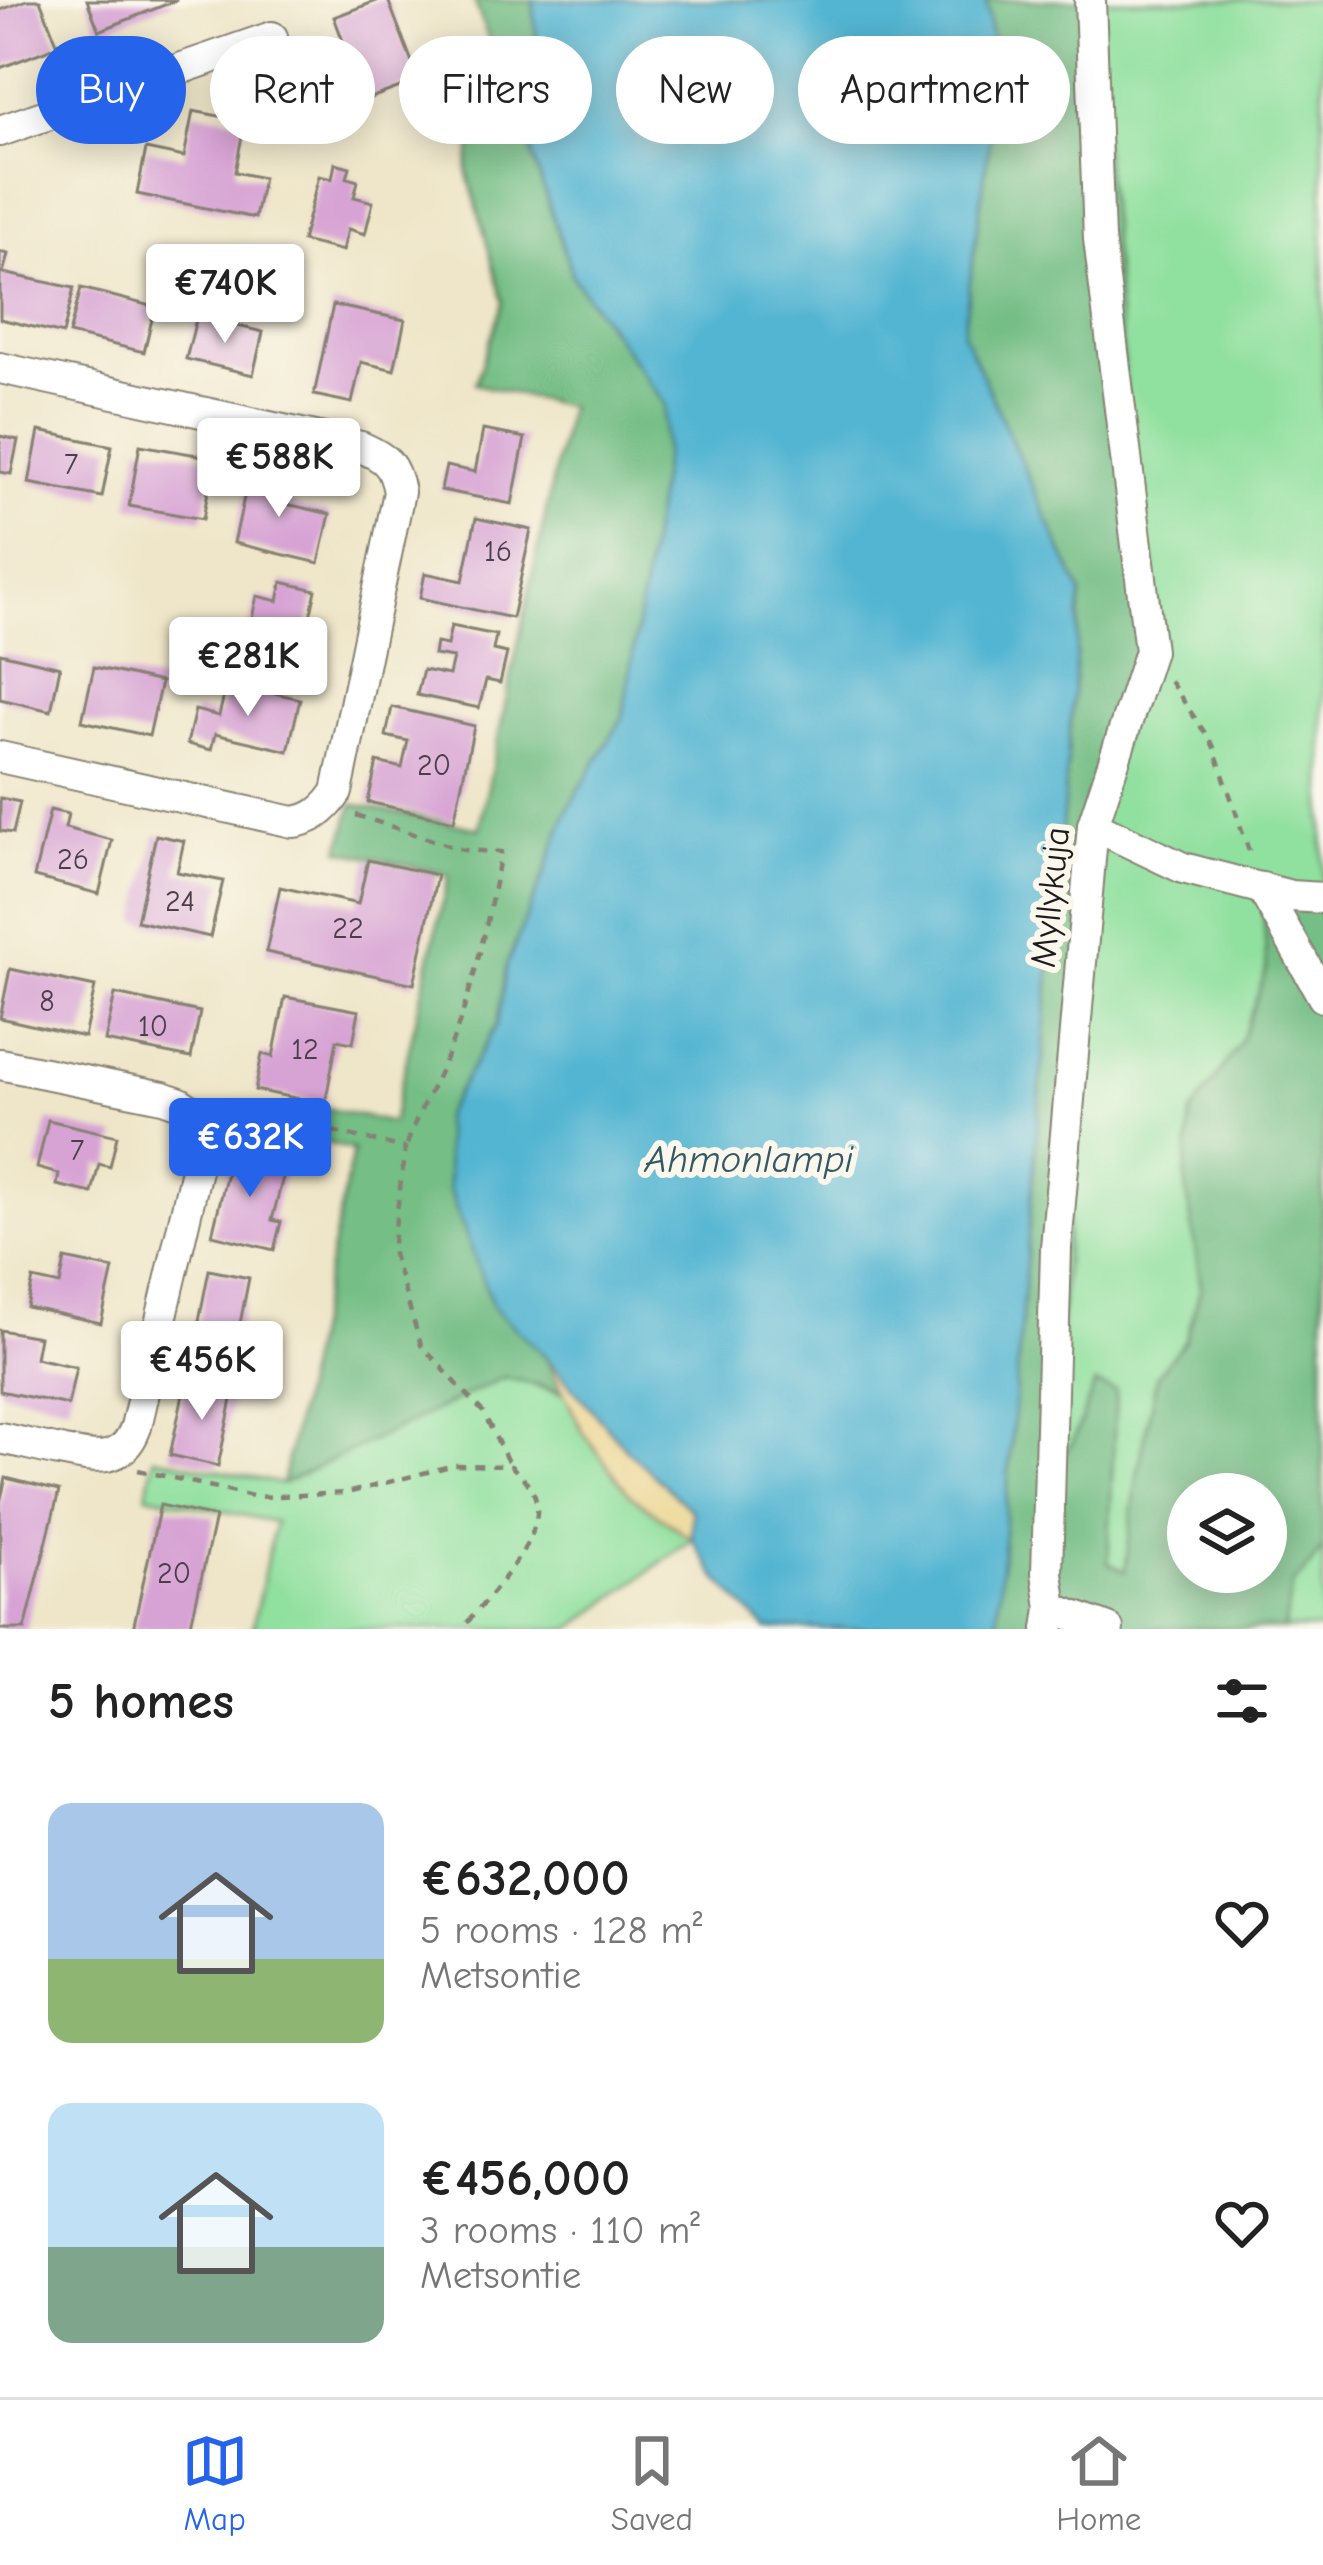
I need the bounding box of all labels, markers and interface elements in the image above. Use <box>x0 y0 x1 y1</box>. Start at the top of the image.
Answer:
chip: Buy <box>36 36 186 144</box>
chip: Rent <box>210 36 375 144</box>
chip: Filters <box>399 36 592 144</box>
chip: New <box>616 36 774 144</box>
chip: Apartment <box>798 36 1070 144</box>
pin: €740K <box>141 244 309 346</box>
text: €740K <box>173 260 277 305</box>
pin: €588K <box>195 418 363 520</box>
text: €588K <box>224 434 334 479</box>
house number: 7 <box>64 447 78 482</box>
house number: 16 <box>484 534 512 569</box>
pin: €281K <box>164 617 332 719</box>
text: €281K <box>196 633 300 678</box>
house number: 20 <box>417 748 451 783</box>
street label: Myllykuja <box>1023 825 1078 969</box>
house number: 26 <box>57 842 89 877</box>
house number: 24 <box>165 884 195 919</box>
house number: 22 <box>332 911 364 946</box>
house number: 8 <box>39 984 55 1019</box>
house number: 10 <box>138 1009 168 1044</box>
house number: 12 <box>291 1032 319 1067</box>
pin: €632K <box>166 1098 334 1200</box>
text: €632K <box>196 1114 304 1159</box>
house number: 7 <box>70 1133 84 1168</box>
water label: Ahmonlampi <box>644 1137 855 1182</box>
pin: €456K <box>118 1321 286 1423</box>
text: €456K <box>148 1337 256 1382</box>
map controls <box>1167 1473 1287 1593</box>
button: layers <box>1167 1473 1287 1593</box>
house number: 20 <box>157 1556 191 1591</box>
icon: filters <box>1209 1668 1275 1734</box>
text: 5 homes <box>48 1672 234 1731</box>
text: €632,000 <box>420 1849 630 1908</box>
icon: home <box>144 1851 288 1995</box>
icon: heart <box>1209 1890 1275 1956</box>
text: 5 rooms · 128 m² <box>420 1908 703 1953</box>
text: Metsontie <box>420 1953 581 1998</box>
text: €456,000 <box>420 2149 630 2208</box>
icon: home <box>144 2151 288 2295</box>
icon: heart <box>1209 2190 1275 2256</box>
text: 3 rooms · 110 m² <box>420 2208 700 2253</box>
text: Metsontie <box>420 2253 581 2298</box>
tab: Map <box>182 2428 248 2538</box>
tab: Saved <box>611 2428 693 2538</box>
tab: Home <box>1056 2428 1141 2538</box>

